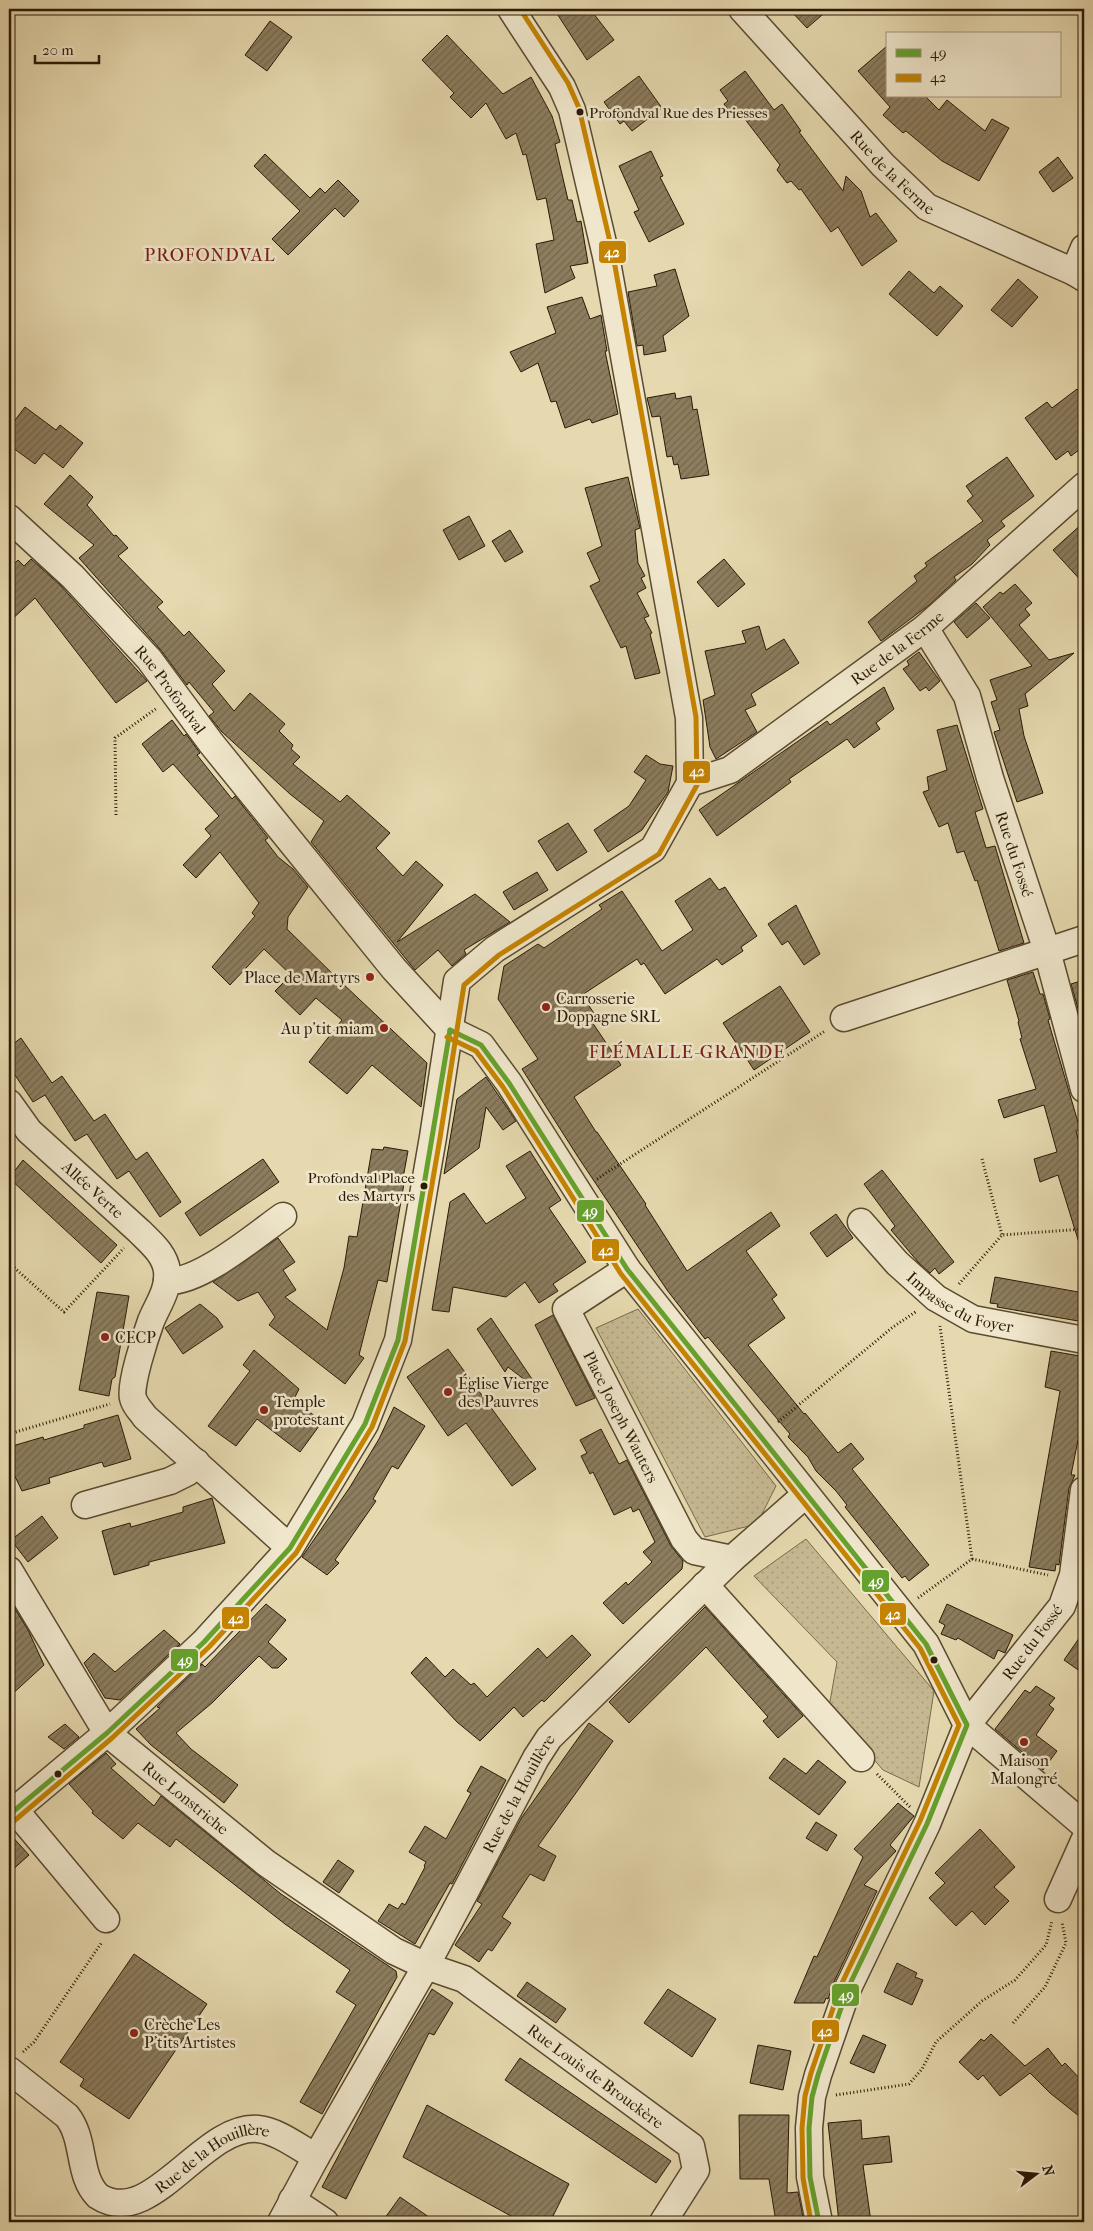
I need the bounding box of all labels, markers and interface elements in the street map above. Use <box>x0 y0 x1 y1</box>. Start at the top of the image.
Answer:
scale bar <box>35 32 99 64</box>
legend <box>886 32 1060 98</box>
text: 20 m <box>42 41 74 59</box>
text: 49 <box>930 44 947 62</box>
text: 42 <box>930 68 947 86</box>
place label: Profondval Rue des Priesses <box>589 104 768 122</box>
marker: Profondval Rue des Priesses <box>575 107 585 117</box>
street label: Rue de la Ferme <box>846 126 937 219</box>
line badge: 42 <box>598 240 627 264</box>
text: 42 <box>603 244 620 261</box>
district label: PROFONDVAL <box>144 245 276 266</box>
street label: Rue de la Ferme <box>847 607 948 689</box>
street label: Rue Profondval <box>131 641 210 738</box>
line badge: 42 <box>682 760 711 784</box>
text: 42 <box>688 763 705 780</box>
street label: Rue du Fossé <box>992 809 1038 899</box>
place label: Place de Martyrs <box>244 968 360 987</box>
marker: Place de Martyrs <box>364 971 376 983</box>
place label: Carrosserie Doppagne SRL <box>556 989 660 1026</box>
marker: Carrosserie Doppagne SRL <box>540 1001 552 1013</box>
place label: Au p'tit miam <box>280 1019 375 1038</box>
marker: Au p'tit miam <box>378 1022 390 1034</box>
district label: FLÉMALLE-GRANDE <box>588 1041 786 1063</box>
street label: Allée Verte <box>57 1156 127 1222</box>
place label: Profondval Place des Martyrs <box>307 1169 416 1205</box>
marker: Profondval Place des Martyrs <box>419 1181 429 1191</box>
line badge: 49 <box>576 1199 605 1223</box>
text: 49 <box>581 1203 598 1220</box>
line badge: 42 <box>591 1238 620 1262</box>
text: 42 <box>597 1242 614 1259</box>
street label: Impasse du Foyer <box>903 1268 1015 1336</box>
place label: CECP <box>115 1328 156 1347</box>
marker: CECP <box>99 1331 111 1343</box>
street label: Place Joseph Wauters <box>579 1348 663 1486</box>
place label: Église Vierge des Pauvres <box>458 1373 549 1411</box>
marker: Église Vierge des Pauvres <box>442 1386 454 1398</box>
place label: Temple protestant <box>273 1392 345 1429</box>
marker: Temple protestant <box>258 1404 270 1416</box>
line badge: 49 <box>861 1569 890 1593</box>
text: 49 <box>867 1573 884 1590</box>
street label: Rue du Fossé <box>998 1601 1067 1684</box>
line badge: 42 <box>879 1602 907 1626</box>
line badge: 42 <box>221 1606 250 1630</box>
text: 42 <box>884 1606 901 1623</box>
text: 42 <box>227 1610 244 1627</box>
line badge: 49 <box>170 1648 199 1672</box>
text: 49 <box>176 1652 193 1669</box>
unlabelled marker <box>929 1655 939 1665</box>
street label: Rue de la Houillère <box>479 1731 559 1856</box>
marker: Maison Malongré <box>1018 1736 1030 1748</box>
place label: Maison Malongré <box>991 1751 1058 1788</box>
street label: Rue Lonstriche <box>139 1757 232 1839</box>
unlabelled marker <box>53 1769 63 1779</box>
line badge: 49 <box>831 1983 860 2007</box>
text: 49 <box>837 1987 854 2004</box>
place label: Crèche Les P'tits Artistes <box>144 2015 236 2052</box>
line badge: 42 <box>811 2019 840 2043</box>
street label: Rue Louis de Brouckère <box>524 2020 667 2133</box>
text: 42 <box>816 2023 833 2040</box>
marker: Crèche Les P'tits Artistes <box>128 2027 140 2039</box>
street label: Rue de la Houillère <box>151 2120 272 2198</box>
north arrow <box>1010 2148 1060 2198</box>
text: N <box>1038 2163 1058 2178</box>

